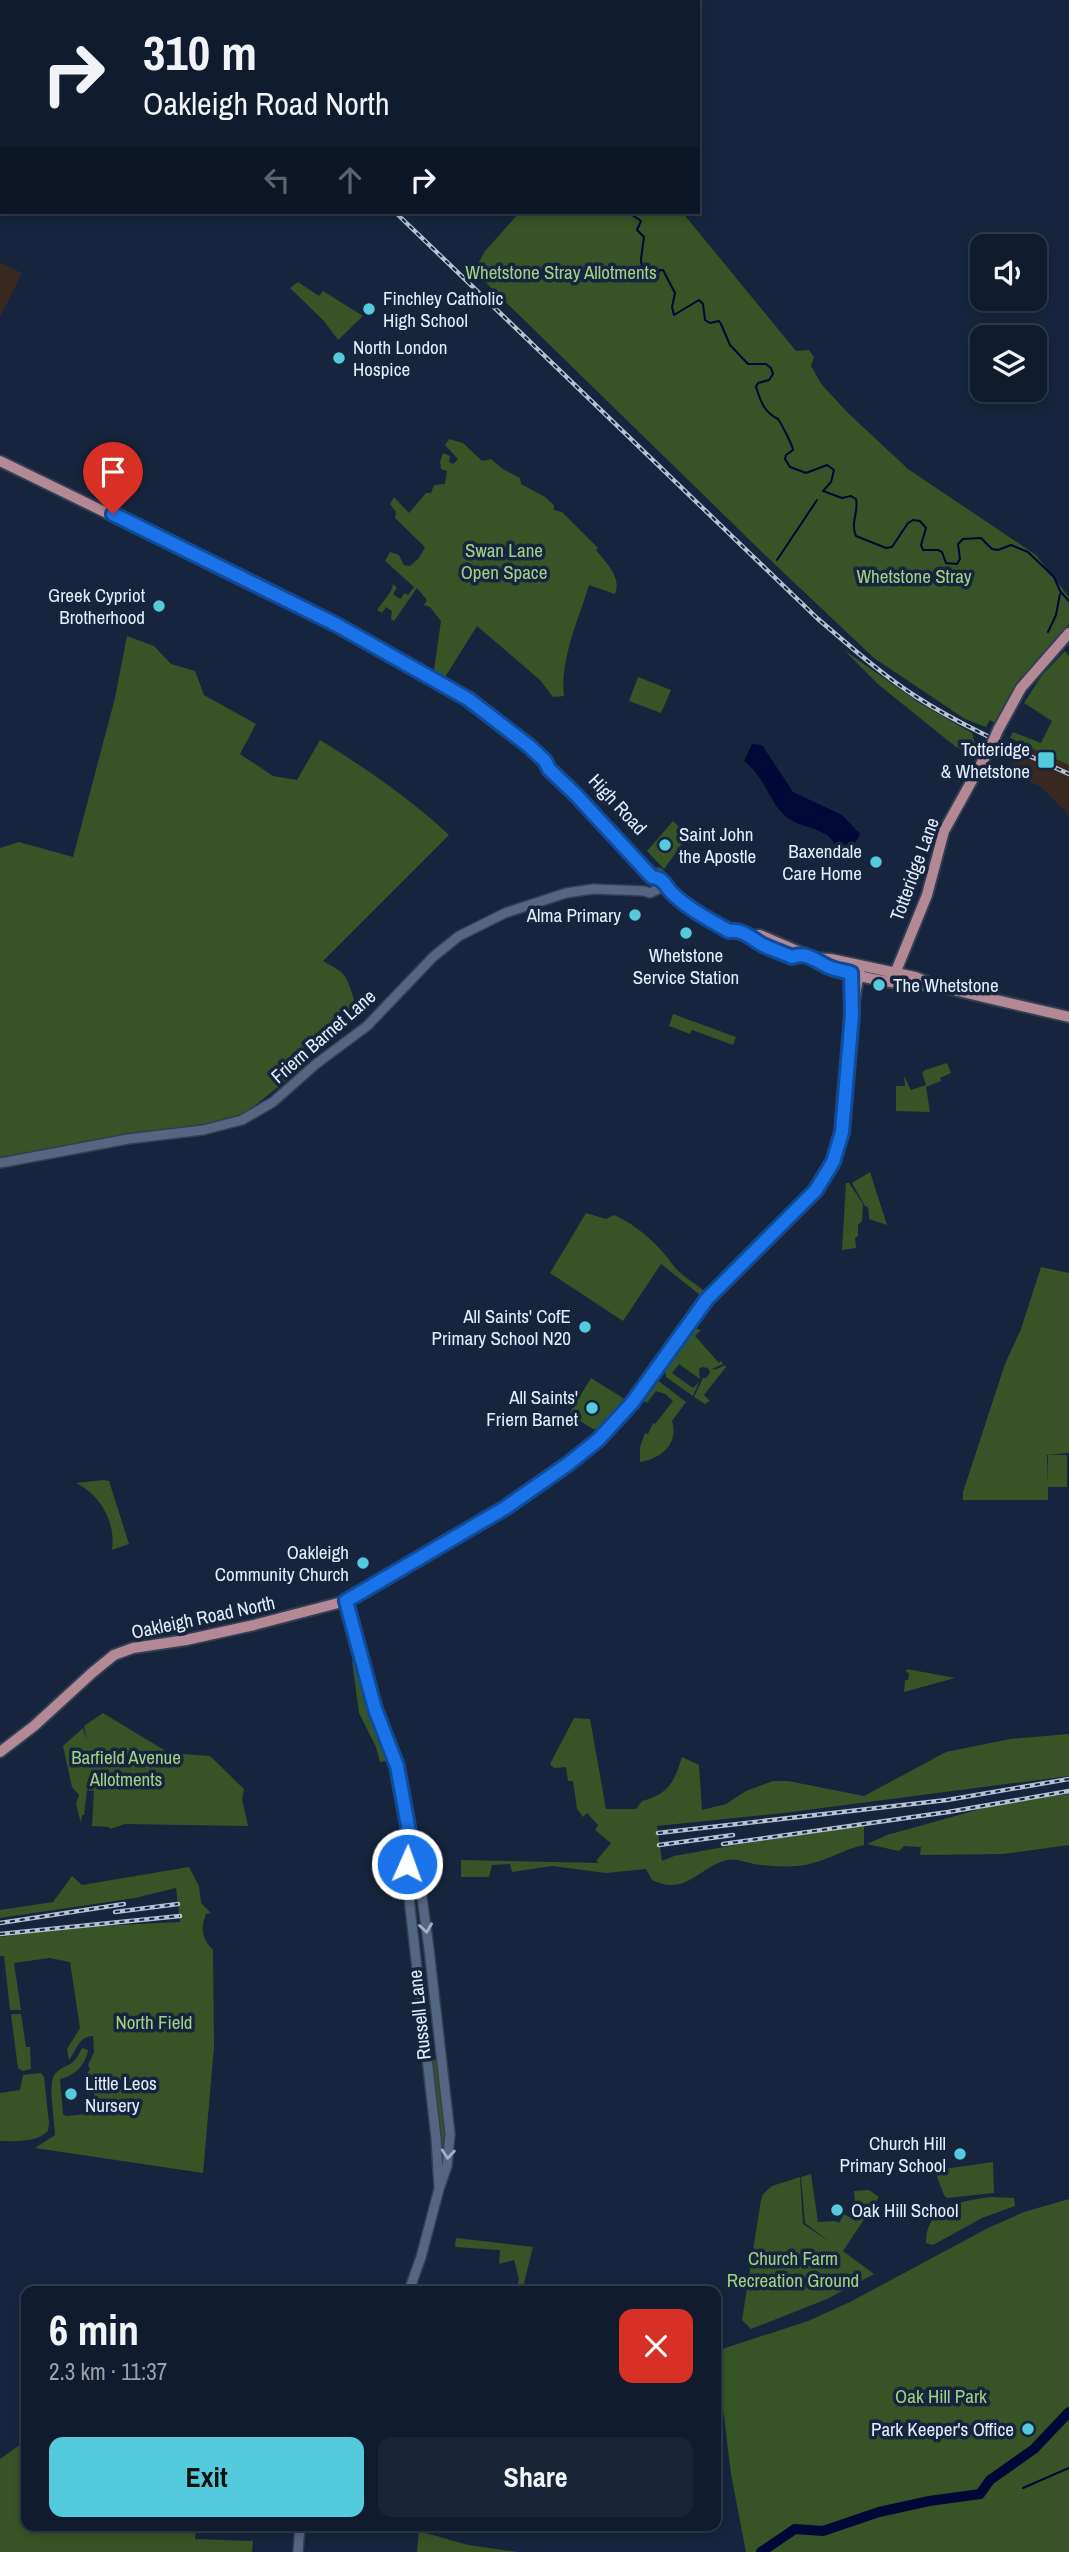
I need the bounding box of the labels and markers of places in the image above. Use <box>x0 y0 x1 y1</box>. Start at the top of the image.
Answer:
place label: Finchley Catholic High School <box>383 285 504 333</box>
marker: Finchley Catholic High School <box>361 301 377 317</box>
place label: North London Hospice <box>353 334 447 382</box>
marker: North London Hospice <box>331 350 347 366</box>
pin <box>83 442 143 514</box>
place label: Greek Cypriot Brotherhood <box>48 582 146 630</box>
marker: Greek Cypriot Brotherhood <box>151 598 167 614</box>
place label: Totteridge & Whetstone <box>941 736 1030 784</box>
marker: Totteridge & Whetstone <box>1036 750 1056 770</box>
place label: Saint John the Apostle <box>679 821 756 869</box>
marker: Saint John the Apostle <box>657 837 673 853</box>
place label: Baxendale Care Home <box>782 838 862 886</box>
marker: Baxendale Care Home <box>868 854 884 870</box>
place label: Alma Primary <box>526 902 621 928</box>
marker: Alma Primary <box>627 907 643 923</box>
marker: Whetstone Service Station <box>678 925 694 941</box>
place label: Whetstone Service Station <box>633 942 739 990</box>
place label: The Whetstone <box>893 972 999 998</box>
marker: The Whetstone <box>871 977 887 993</box>
place label: All Saints' CofE Primary School N20 <box>432 1303 571 1351</box>
marker: All Saints' CofE Primary School N20 <box>577 1319 593 1335</box>
place label: All Saints' Friern Barnet <box>486 1384 579 1432</box>
marker: All Saints' Friern Barnet <box>584 1400 600 1416</box>
place label: Oakleigh Community Church <box>215 1539 349 1587</box>
marker: Oakleigh Community Church <box>355 1555 371 1571</box>
place label: Little Leos Nursery <box>85 2070 157 2118</box>
marker: Little Leos Nursery <box>63 2086 79 2102</box>
place label: Church Hill Primary School <box>840 2130 946 2178</box>
marker: Church Hill Primary School <box>952 2146 968 2162</box>
place label: Oak Hill School <box>851 2197 958 2223</box>
marker: Oak Hill School <box>829 2202 845 2218</box>
place label: Park Keeper's Office <box>871 2416 1014 2442</box>
marker: Park Keeper's Office <box>1020 2421 1036 2437</box>

